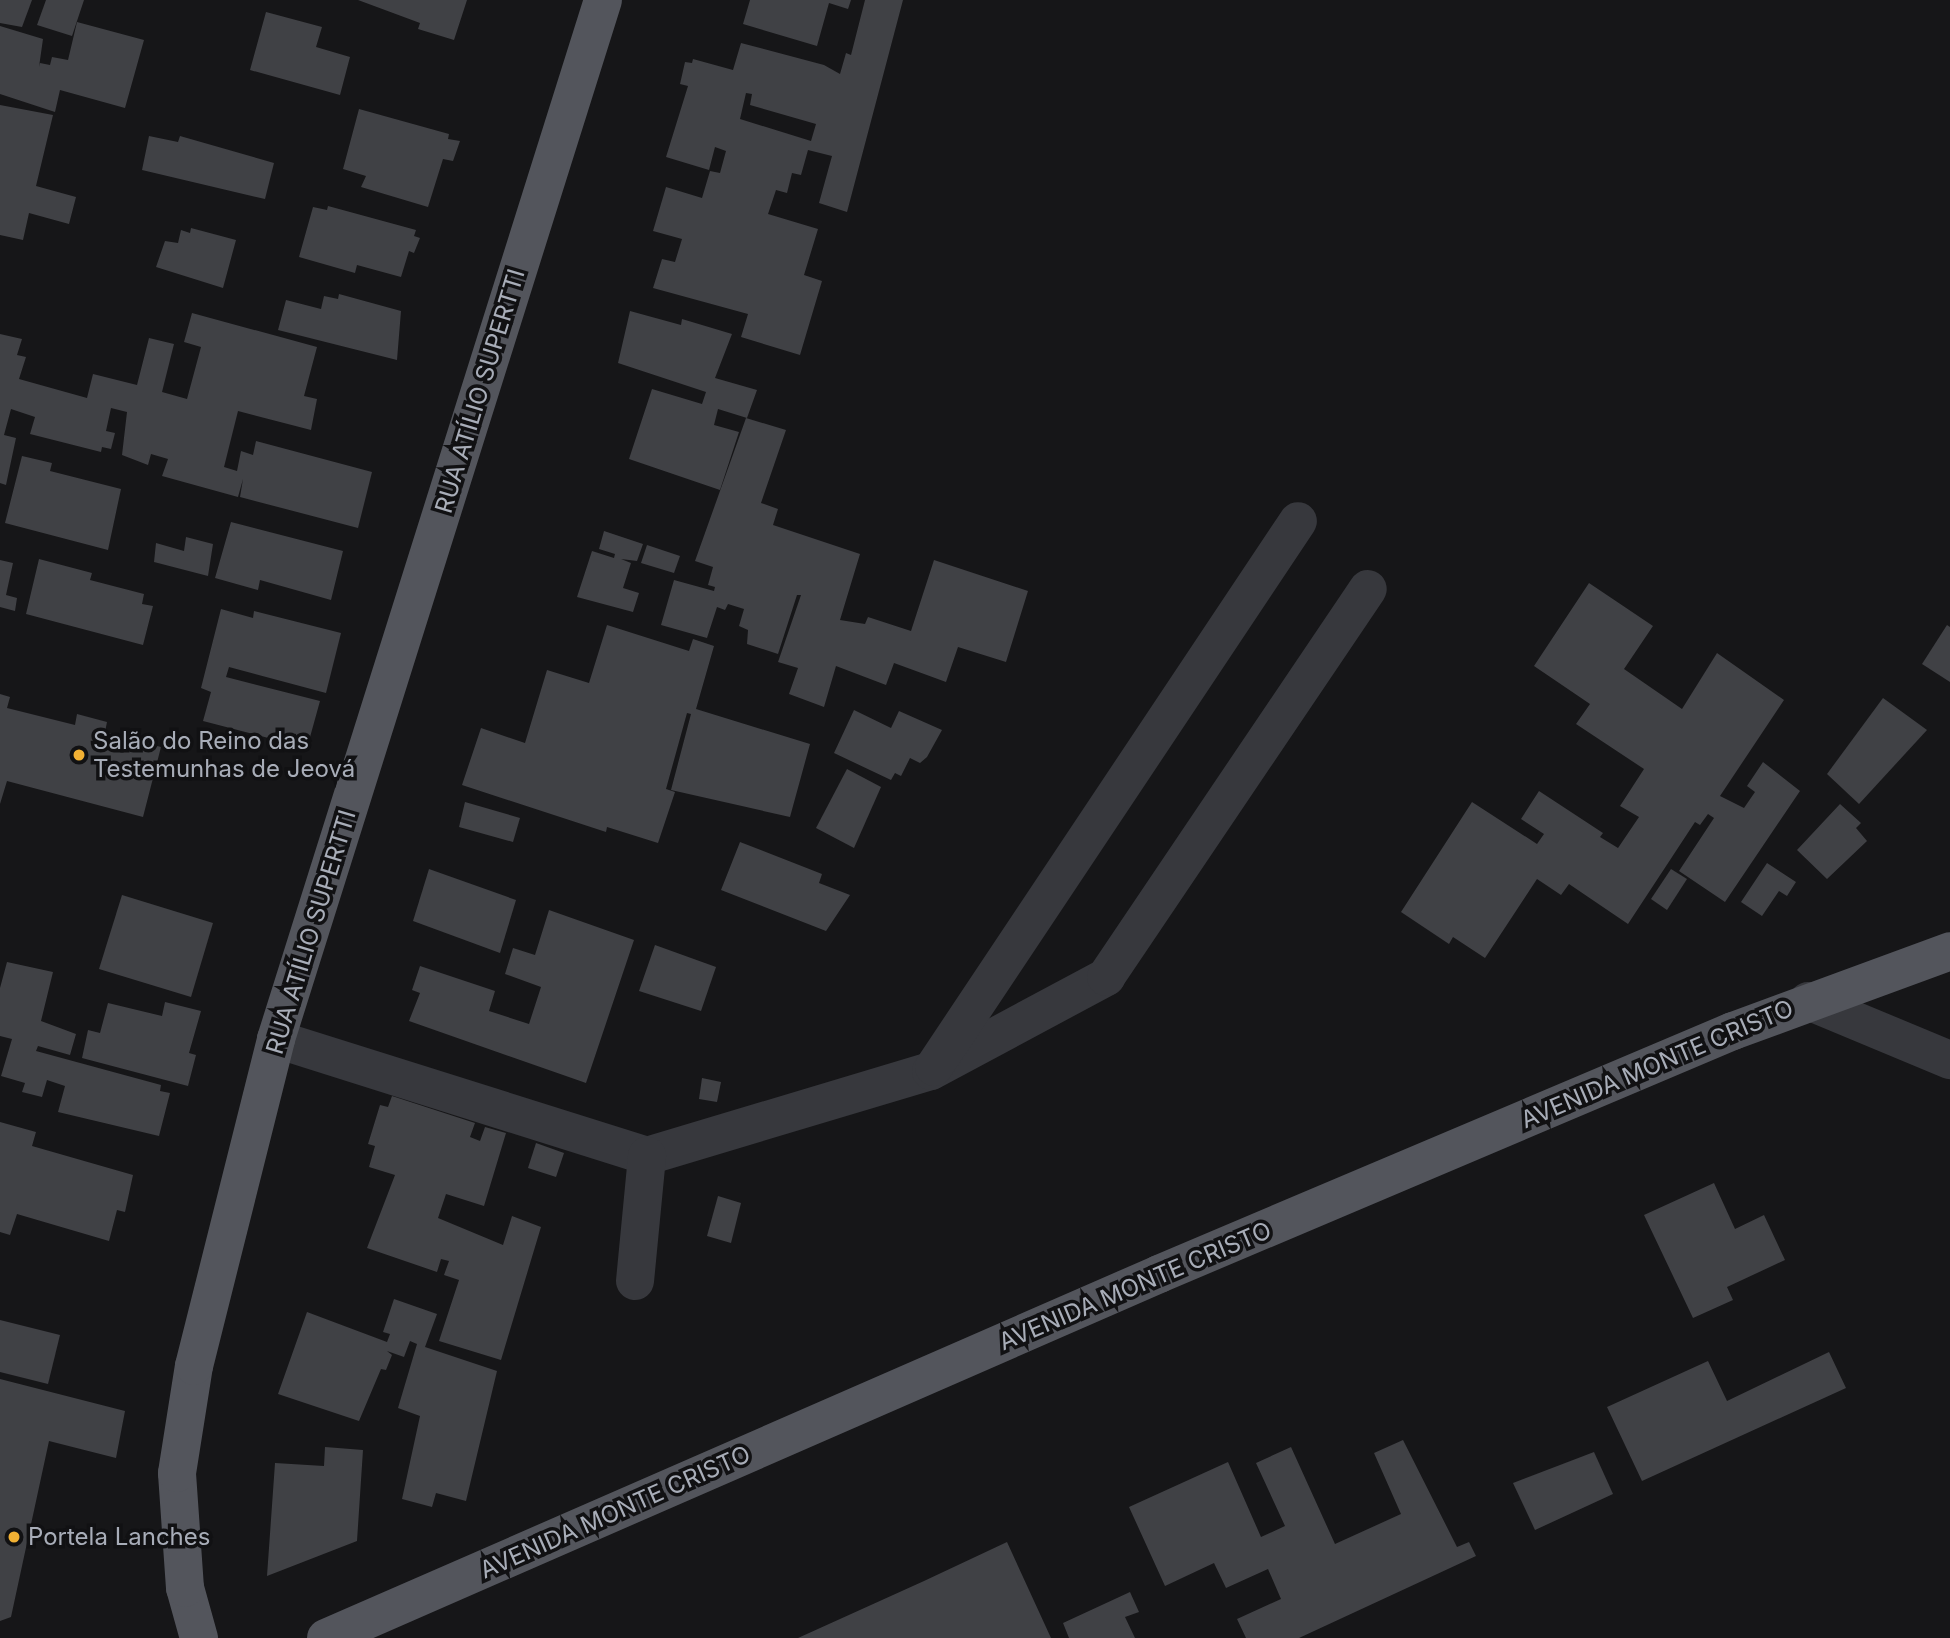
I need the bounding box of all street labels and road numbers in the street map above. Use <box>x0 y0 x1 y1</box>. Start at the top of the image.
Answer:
street label: RUA ATÍLIO SUPERTTI <box>429 266 531 516</box>
street label: RUA ATÍLIO SUPERTTI <box>260 807 362 1057</box>
street label: AVENIDA MONTE CRISTO <box>1517 994 1797 1134</box>
street label: AVENIDA MONTE CRISTO <box>995 1216 1275 1356</box>
street label: AVENIDA MONTE CRISTO <box>475 1439 755 1585</box>

